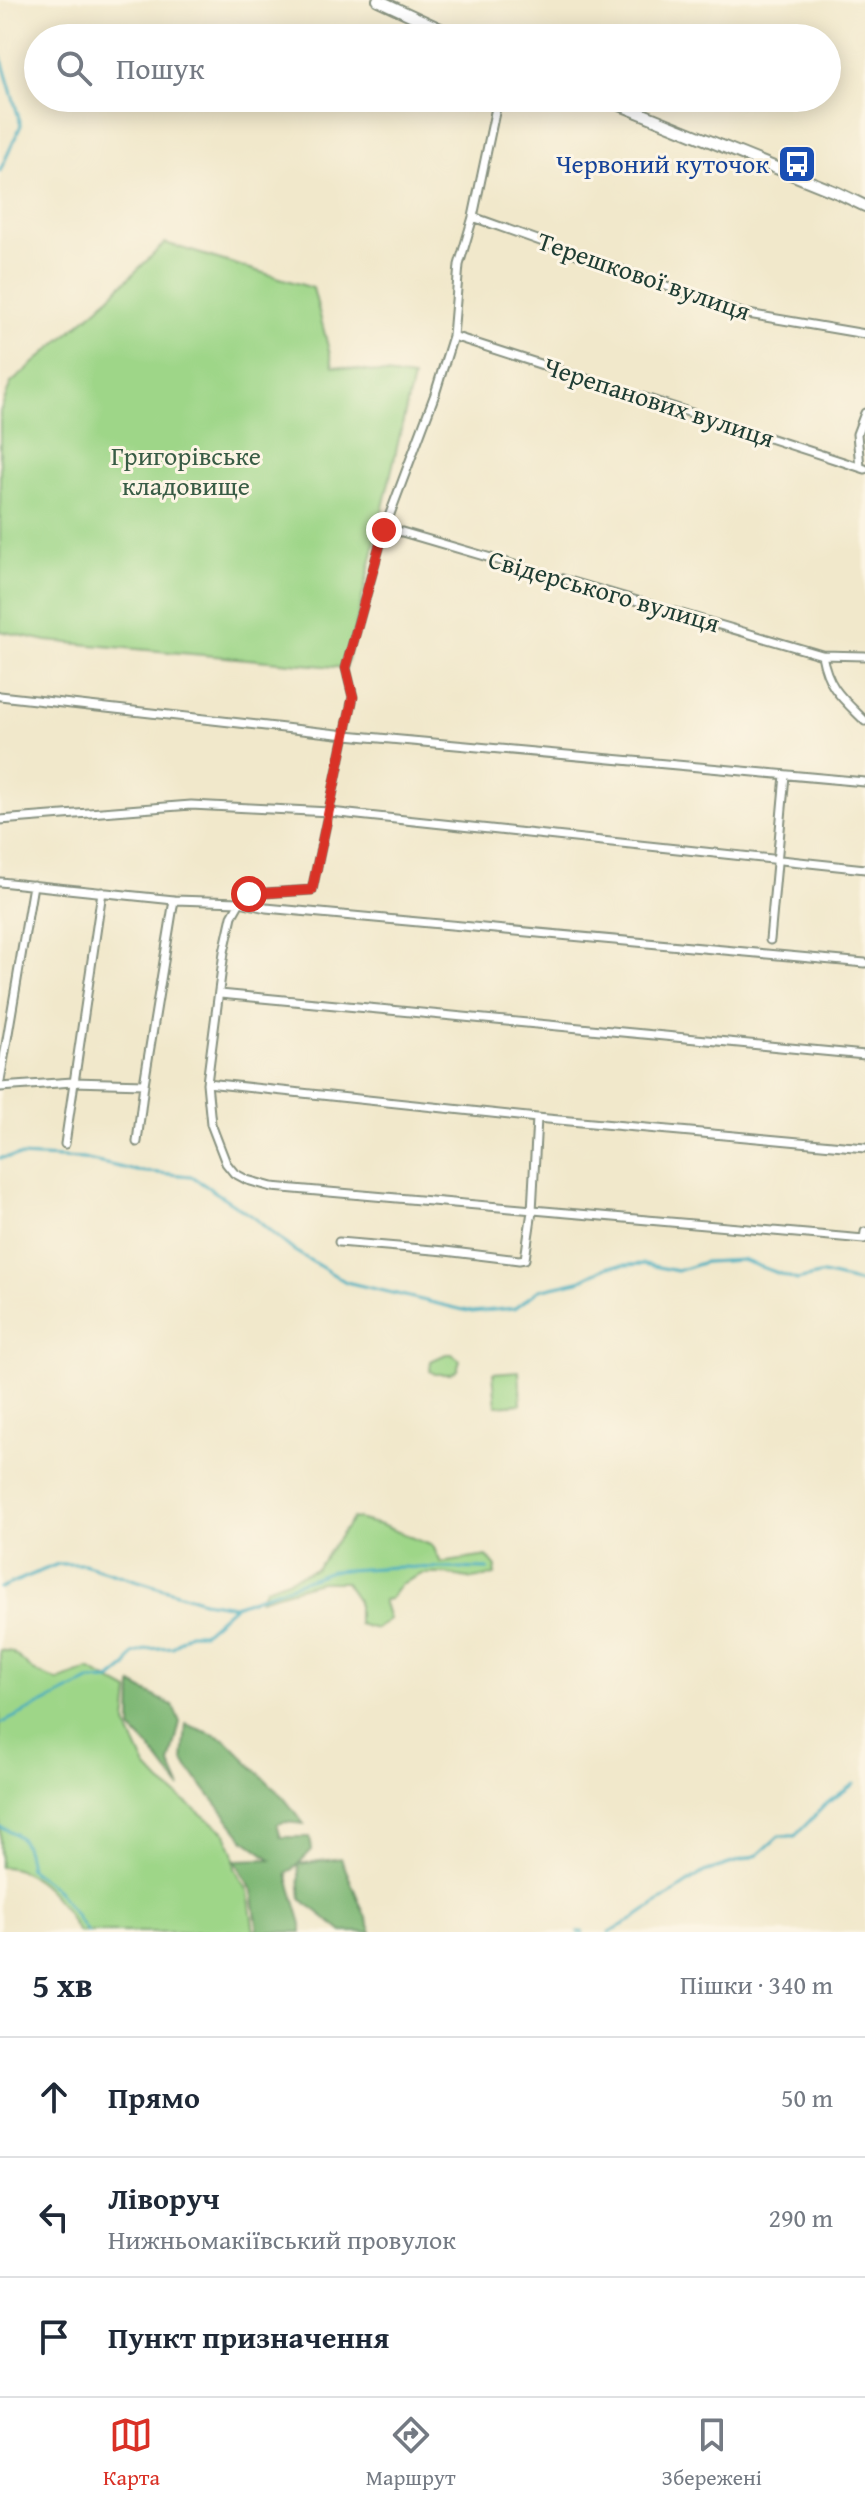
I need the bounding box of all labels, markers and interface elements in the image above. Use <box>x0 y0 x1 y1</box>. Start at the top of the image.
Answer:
search box <box>24 24 841 112</box>
icon: search <box>52 46 96 90</box>
text: Пошук <box>116 46 204 90</box>
bus stop icon: Червоний куточок <box>776 143 818 185</box>
place label: Червоний куточок <box>556 144 769 183</box>
street label: Терешкової вулиця <box>532 221 756 330</box>
street label: Черепанових вулиця <box>539 346 780 457</box>
park label: Григорівське кладовище <box>111 436 261 505</box>
route end <box>366 512 402 548</box>
street label: Свiдерського вулиця <box>484 539 724 642</box>
route start <box>231 876 267 912</box>
text: 5 хв <box>32 1960 93 2009</box>
text: Пішки · 340 m <box>680 1965 833 2004</box>
icon: ahead <box>32 2075 76 2119</box>
text: Прямо <box>108 2075 200 2119</box>
text: 50 m <box>781 2078 833 2117</box>
text: Ліворуч <box>108 2176 220 2220</box>
icon: left <box>32 2195 76 2239</box>
text: 290 m <box>768 2198 833 2237</box>
text: Нижньомакіївський провулок <box>108 2220 456 2259</box>
icon: arrive <box>32 2315 76 2359</box>
text: Пункт призначення <box>108 2315 389 2359</box>
tab: Карта <box>103 2413 160 2493</box>
tab: Маршрут <box>366 2413 456 2493</box>
tab: Збережені <box>662 2413 762 2493</box>

